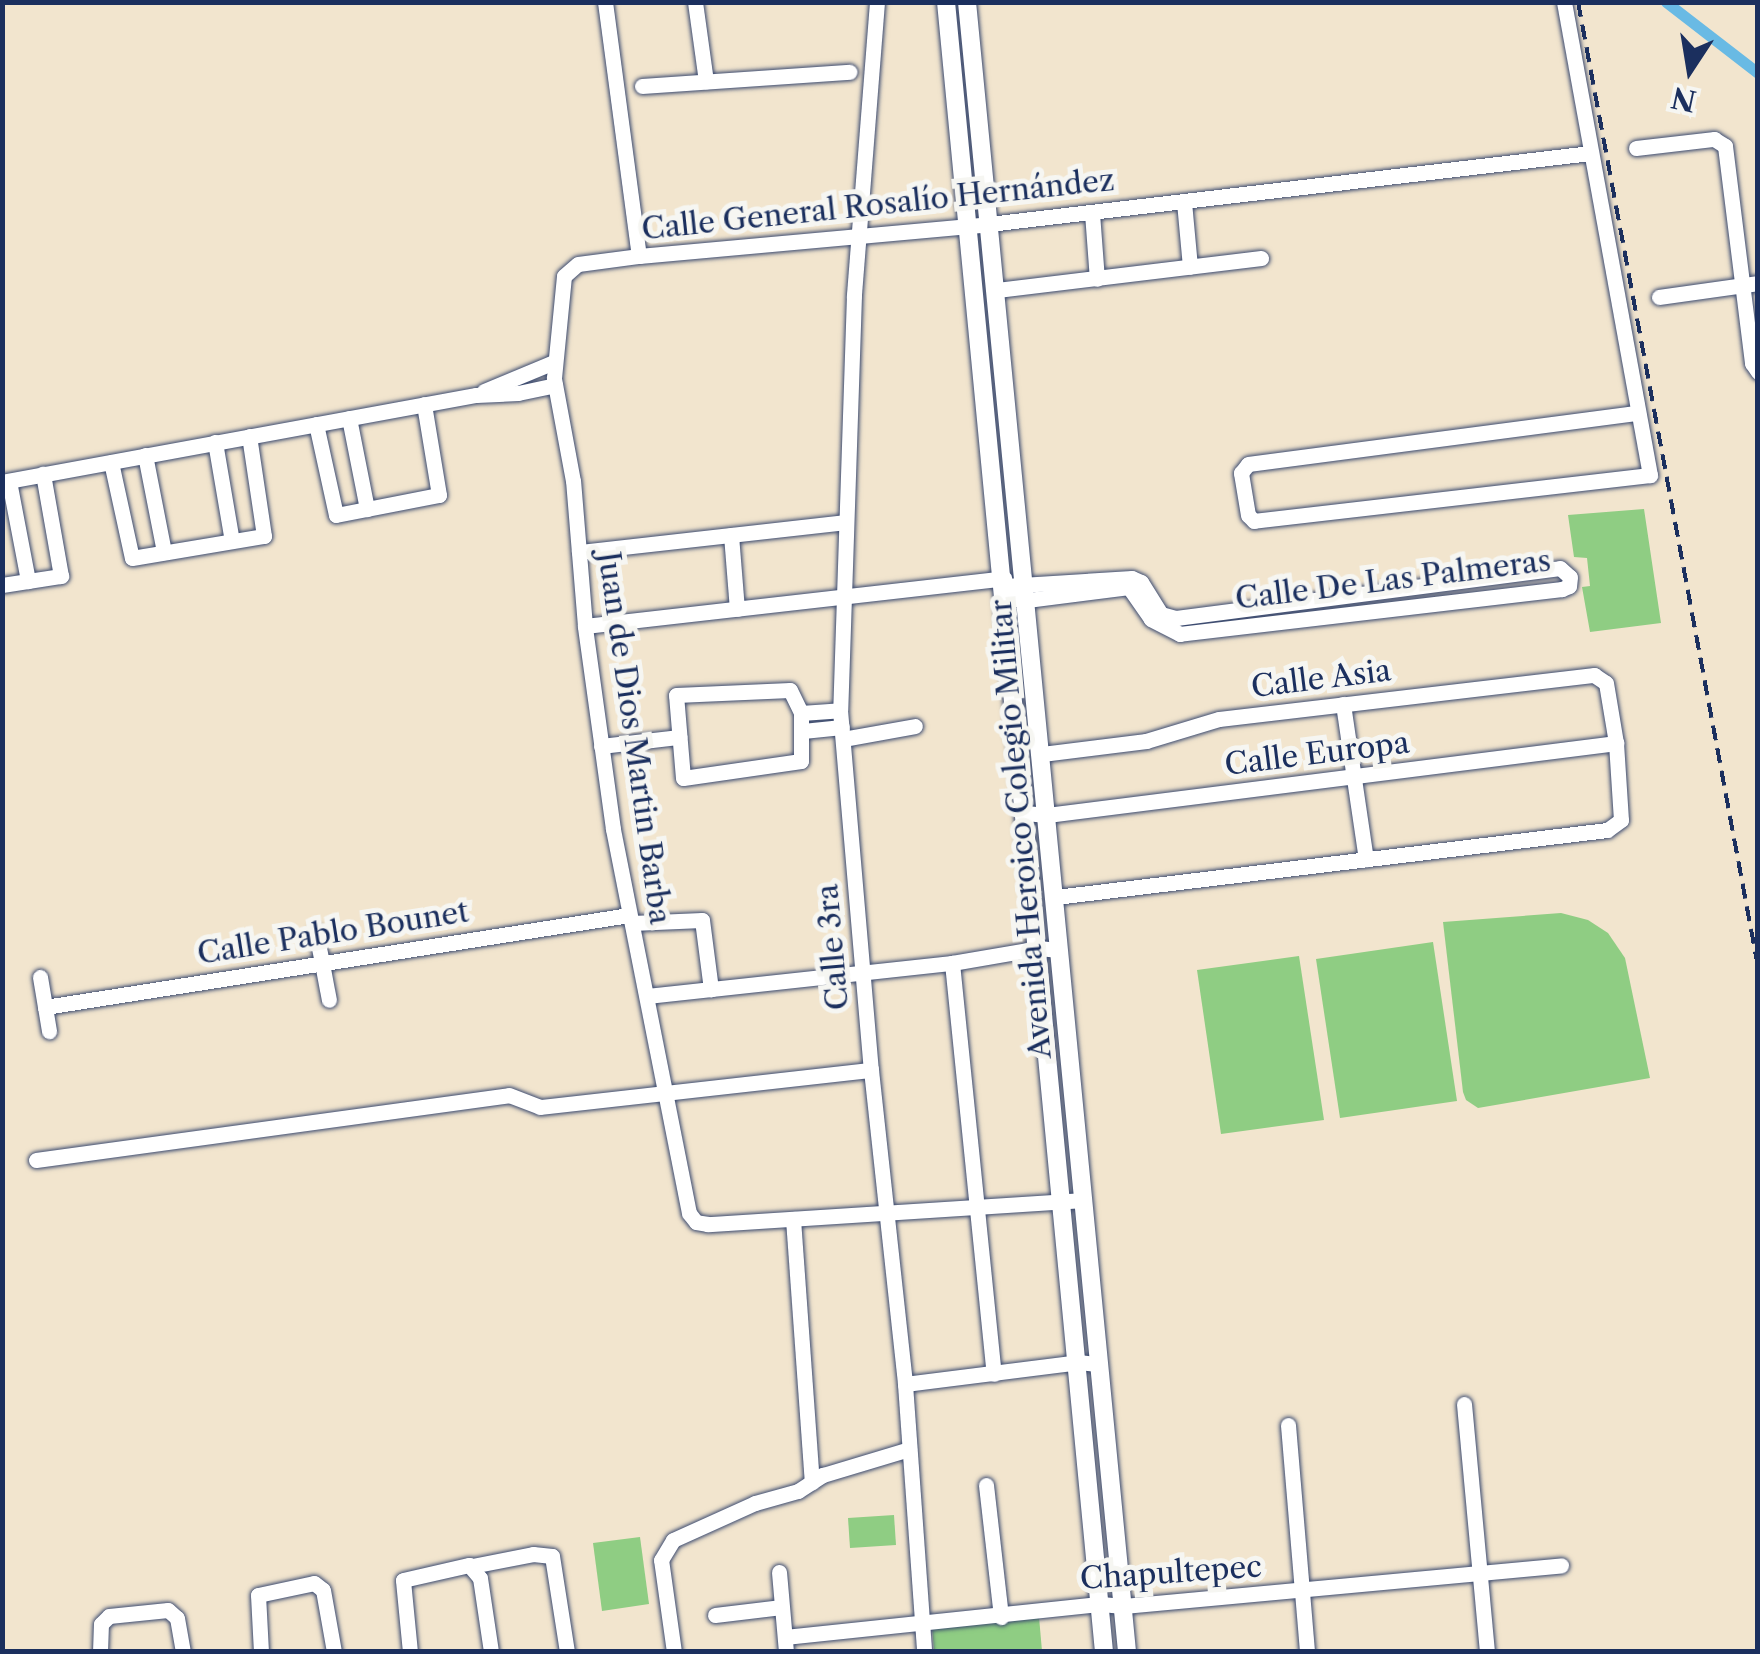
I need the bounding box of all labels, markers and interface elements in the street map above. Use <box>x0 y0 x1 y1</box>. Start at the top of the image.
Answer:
north arrow <box>1640 20 1740 120</box>
text: N <box>1668 80 1699 119</box>
street label: Calle General Rosalío Hernández <box>640 162 1116 248</box>
street label: Calle De Las Palmeras <box>1233 543 1553 617</box>
street label: Juan de Dios Martin Barba <box>590 549 678 927</box>
street label: Avenida Heroico Colegio Militar <box>983 598 1059 1060</box>
street label: Calle Asia <box>1248 652 1394 706</box>
street label: Calle Europa <box>1223 725 1411 783</box>
street label: Calle 3ra <box>810 882 856 1012</box>
street label: Calle Pablo Bounet <box>195 894 471 972</box>
street label: Chapultepec <box>1079 1549 1263 1597</box>

